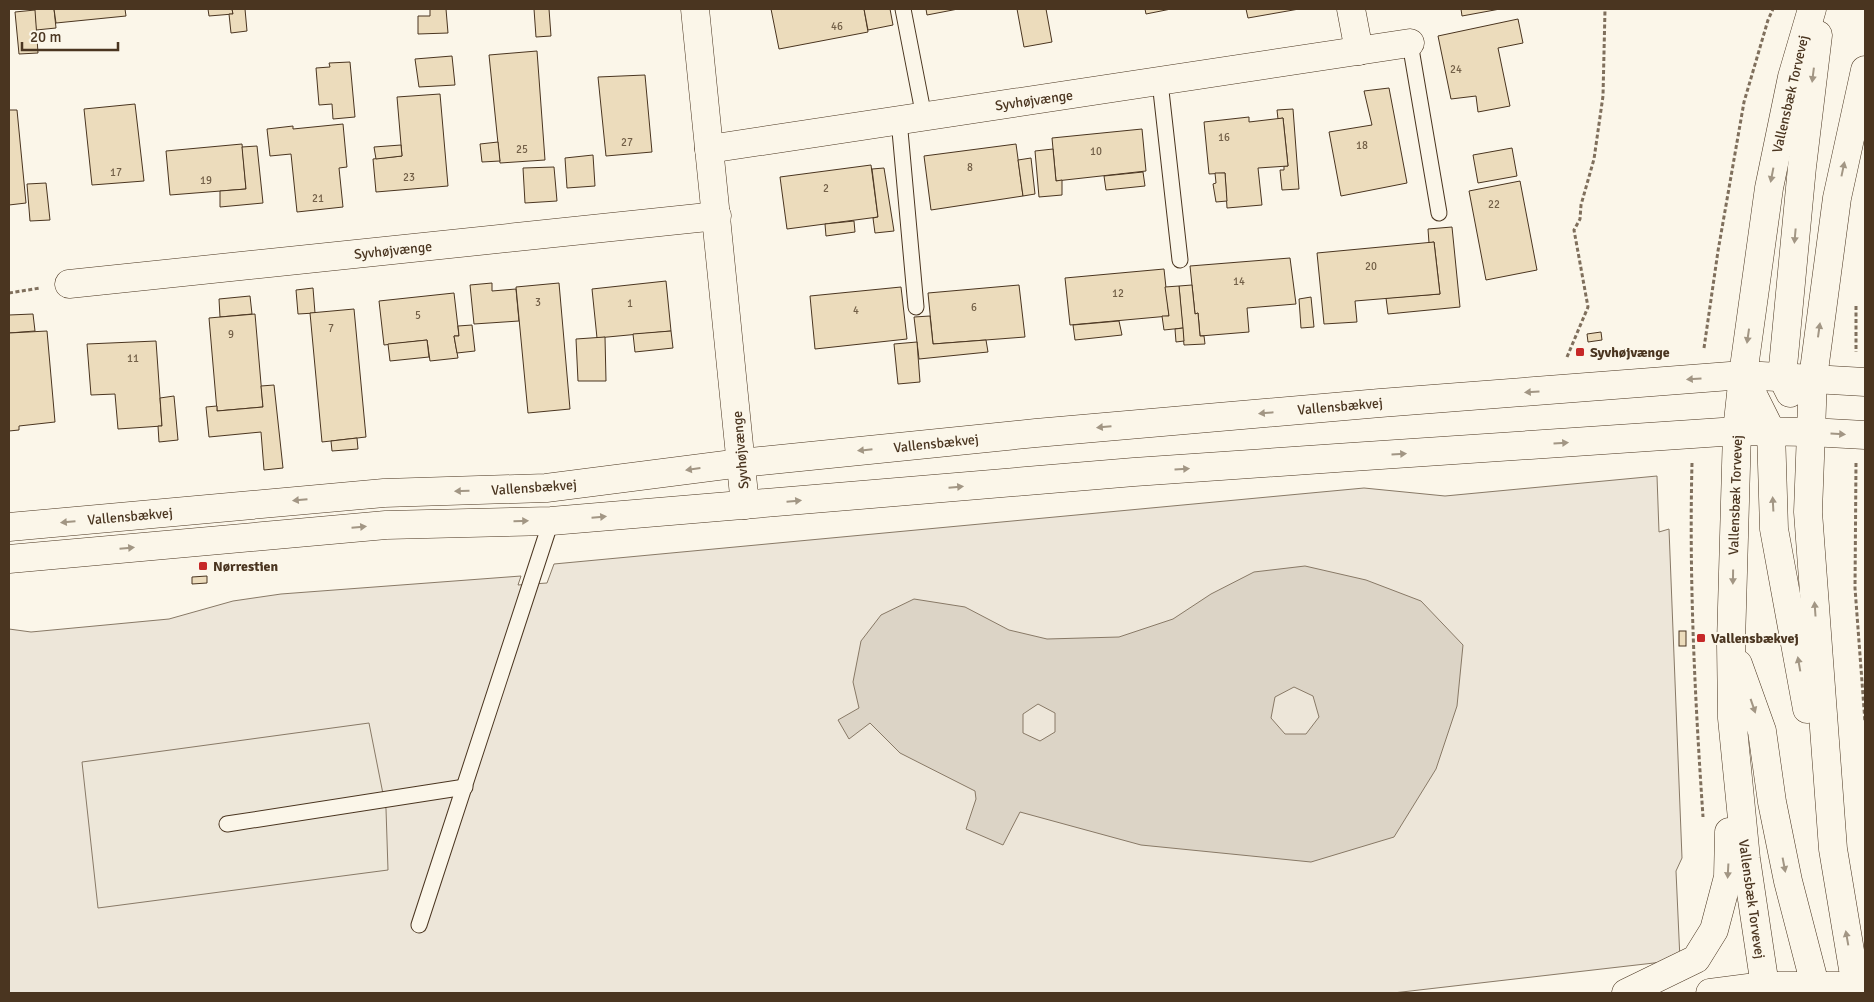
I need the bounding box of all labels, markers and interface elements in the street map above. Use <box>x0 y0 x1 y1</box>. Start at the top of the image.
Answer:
scale bar <box>22 20 119 52</box>
house number: 46 <box>831 20 843 33</box>
text: 20 m <box>30 28 61 46</box>
street label: Vallensbæk Torvevej <box>1769 34 1812 155</box>
house number: 24 <box>1450 63 1462 76</box>
one-way arrow <box>1809 67 1817 83</box>
street label: Syvhøjvænge <box>994 87 1074 114</box>
house number: 16 <box>1218 131 1230 144</box>
house number: 27 <box>621 136 633 149</box>
house number: 18 <box>1356 139 1368 152</box>
house number: 25 <box>516 143 528 156</box>
house number: 10 <box>1090 145 1102 158</box>
house number: 8 <box>967 161 973 174</box>
one-way arrow <box>1839 162 1847 177</box>
house number: 17 <box>110 166 122 179</box>
one-way arrow <box>1767 167 1775 183</box>
house number: 23 <box>403 171 415 184</box>
house number: 19 <box>200 174 212 187</box>
house number: 2 <box>823 182 829 195</box>
house number: 21 <box>312 192 324 205</box>
house number: 22 <box>1488 198 1500 211</box>
one-way arrow <box>1791 228 1799 244</box>
street label: Syvhøjvænge <box>353 238 433 263</box>
house number: 20 <box>1365 260 1377 273</box>
house number: 14 <box>1233 275 1245 288</box>
house number: 12 <box>1112 287 1124 300</box>
house number: 3 <box>535 296 541 309</box>
house number: 1 <box>627 297 633 310</box>
house number: 6 <box>971 301 977 314</box>
house number: 4 <box>853 304 859 317</box>
house number: 5 <box>415 309 421 322</box>
house number: 7 <box>328 322 334 335</box>
one-way arrow <box>1815 322 1823 338</box>
house number: 9 <box>228 328 234 341</box>
one-way arrow <box>1744 328 1752 344</box>
place label: Syvhøjvænge <box>1590 344 1670 361</box>
marker: Syvhøjvænge <box>1574 346 1586 358</box>
house number: 11 <box>127 352 139 365</box>
one-way arrow <box>1686 375 1702 383</box>
one-way arrow <box>1524 388 1540 396</box>
street label: Vallensbækvej <box>1297 394 1383 419</box>
one-way arrow <box>1257 409 1273 417</box>
street label: Syvhøjvænge <box>729 410 752 490</box>
one-way arrow <box>1095 423 1111 431</box>
one-way arrow <box>1830 430 1846 438</box>
street label: Vallensbækvej <box>893 431 980 456</box>
street label: Vallensbæk Torvevej <box>1725 435 1746 555</box>
one-way arrow <box>1554 438 1570 446</box>
one-way arrow <box>857 446 873 454</box>
one-way arrow <box>1392 449 1408 457</box>
one-way arrow <box>1175 464 1191 472</box>
one-way arrow <box>685 465 701 473</box>
street label: Vallensbækvej <box>491 476 577 499</box>
one-way arrow <box>948 483 964 491</box>
one-way arrow <box>454 487 470 495</box>
one-way arrow <box>1768 495 1776 511</box>
one-way arrow <box>786 496 802 504</box>
one-way arrow <box>292 497 308 505</box>
street label: Vallensbækvej <box>87 504 173 529</box>
one-way arrow <box>592 512 608 520</box>
one-way arrow <box>513 517 529 525</box>
one-way arrow <box>60 518 76 526</box>
one-way arrow <box>351 523 367 531</box>
one-way arrow <box>119 544 135 552</box>
place label: Nørrestien <box>213 558 279 575</box>
marker: Nørrestien <box>197 560 209 572</box>
one-way arrow <box>1729 569 1737 585</box>
one-way arrow <box>1811 601 1819 617</box>
place label: Vallensbækvej <box>1711 630 1799 647</box>
marker: Vallensbækvej <box>1695 632 1707 644</box>
one-way arrow <box>1794 655 1802 671</box>
one-way arrow <box>1749 699 1757 714</box>
street label: Vallensbæk Torvevej <box>1735 838 1768 960</box>
one-way arrow <box>1781 857 1789 873</box>
one-way arrow <box>1723 864 1731 880</box>
one-way arrow <box>1843 929 1851 945</box>

